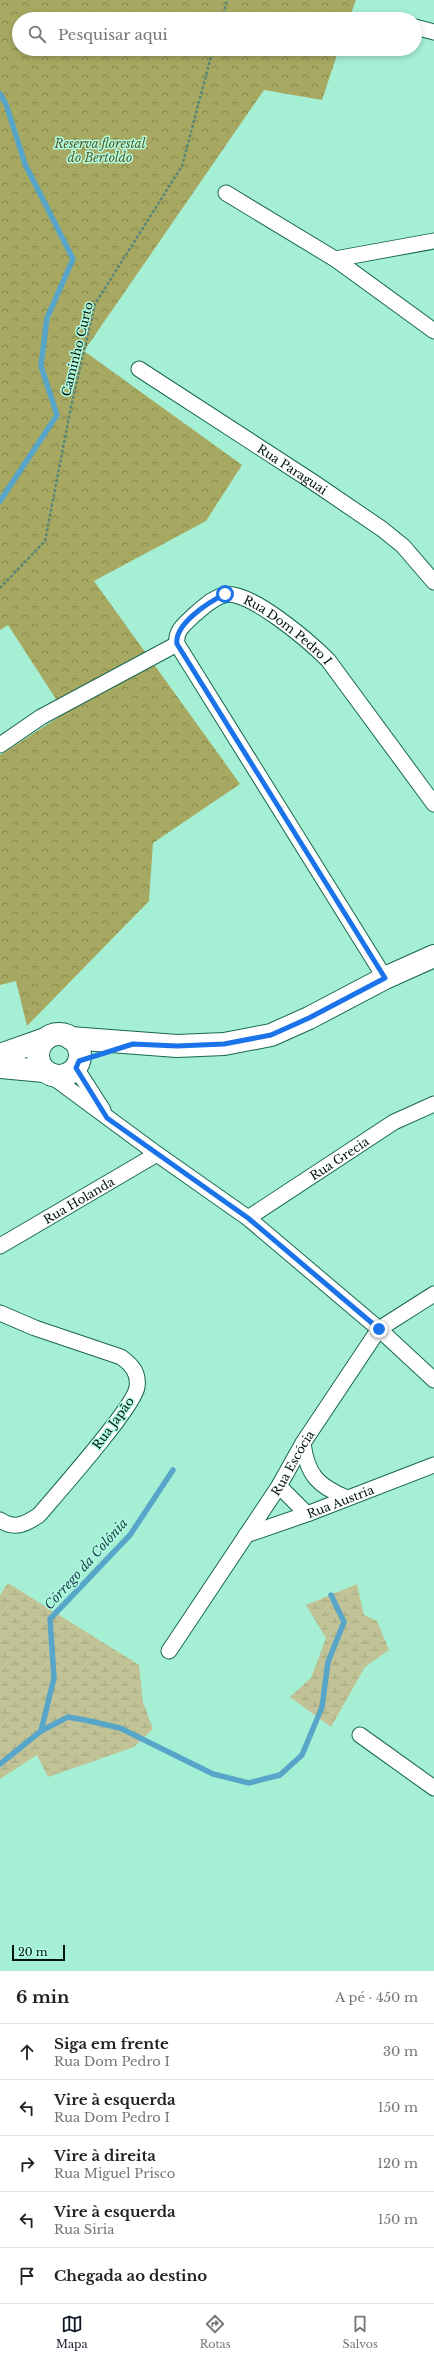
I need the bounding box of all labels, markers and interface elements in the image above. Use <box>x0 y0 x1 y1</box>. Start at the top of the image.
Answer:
search box <box>12 12 422 56</box>
icon: search <box>26 23 48 45</box>
text: Pesquisar aqui <box>58 25 168 44</box>
park label: Reserva florestal do Bertoldo <box>54 136 146 165</box>
street label: Caminho Curto <box>58 300 96 398</box>
street label: Rua Paraguai <box>255 440 330 497</box>
route start <box>216 585 234 603</box>
street label: Rua Dom Pedro I <box>242 591 336 667</box>
street label: Rua Grecia <box>307 1133 372 1183</box>
street label: Rua Holanda <box>40 1173 117 1227</box>
route end <box>370 1320 388 1338</box>
street label: Rua Japão <box>89 1394 137 1452</box>
street label: Rua Escócia <box>267 1427 317 1498</box>
street label: Rua Austria <box>304 1481 376 1521</box>
water label: Córrego da Colônia <box>41 1515 131 1613</box>
scale bar <box>12 1943 65 1962</box>
text: 20 m <box>18 1945 48 1959</box>
text: 6 min <box>16 1987 69 2008</box>
text: A pé · 450 m <box>335 1989 418 2006</box>
text: Siga em frente <box>54 2034 169 2053</box>
icon: ahead <box>16 2041 38 2063</box>
text: 30 m <box>383 2043 418 2060</box>
text: Rua Dom Pedro I <box>54 2053 170 2070</box>
text: Vire à esquerda <box>54 2090 176 2109</box>
icon: left <box>16 2097 38 2119</box>
text: 150 m <box>378 2099 418 2116</box>
text: Rua Dom Pedro I <box>54 2109 170 2126</box>
text: Vire à direita <box>54 2146 156 2165</box>
icon: right <box>16 2153 38 2175</box>
text: 120 m <box>377 2155 418 2172</box>
text: Rua Miguel Prisco <box>54 2165 175 2182</box>
text: Vire à esquerda <box>54 2202 176 2221</box>
icon: left <box>16 2209 38 2231</box>
text: 150 m <box>378 2211 418 2228</box>
text: Rua Siria <box>54 2221 114 2238</box>
icon: arrive <box>16 2265 38 2287</box>
text: Chegada ao destino <box>54 2266 207 2285</box>
tab: Mapa <box>56 2313 88 2351</box>
tab: Rotas <box>200 2313 231 2351</box>
tab: Salvos <box>343 2313 378 2351</box>

